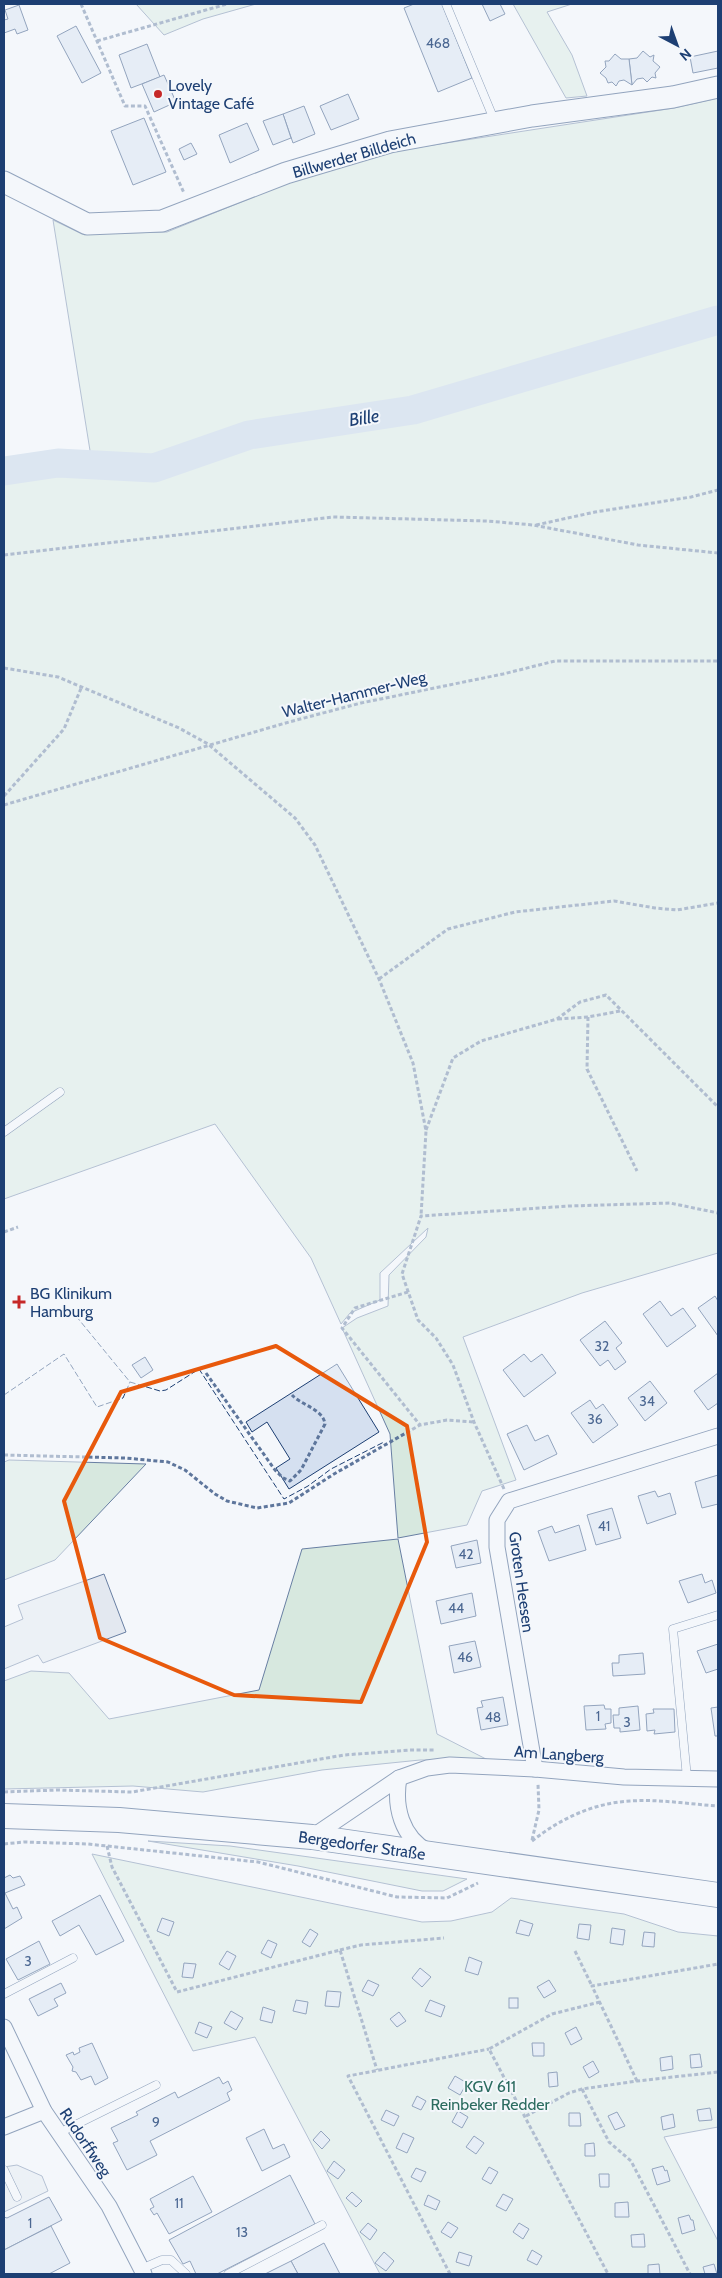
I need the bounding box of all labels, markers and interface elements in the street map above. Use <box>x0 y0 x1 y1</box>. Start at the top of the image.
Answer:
north arrow <box>652 20 702 70</box>
house number: 468 <box>426 34 450 52</box>
text: N <box>676 45 695 65</box>
place label: Lovely Vintage Café <box>168 76 254 113</box>
marker: Lovely Vintage Café <box>152 88 164 100</box>
street label: Billwerder Billdeich <box>290 129 418 182</box>
water label: Bille <box>347 405 381 431</box>
street label: Walter-Hammer-Weg <box>280 667 429 722</box>
place label: BG Klinikum Hamburg <box>30 1284 112 1321</box>
marker: BG Klinikum Hamburg <box>12 1295 26 1309</box>
house number: 32 <box>595 1337 609 1355</box>
house number: 34 <box>639 1392 655 1410</box>
house number: 36 <box>587 1410 603 1428</box>
house number: 41 <box>598 1517 610 1535</box>
street label: Groten Heesen <box>505 1530 538 1634</box>
house number: 42 <box>458 1545 474 1563</box>
house number: 44 <box>448 1599 464 1617</box>
house number: 46 <box>457 1648 473 1666</box>
house number: 1 <box>596 1707 600 1725</box>
house number: 48 <box>485 1708 501 1726</box>
house number: 3 <box>623 1713 631 1731</box>
street label: Am Langberg <box>513 1742 606 1767</box>
street label: Bergedorfer Straße <box>297 1827 427 1864</box>
house number: 3 <box>24 1952 32 1970</box>
park label: KGV 611 Reinbeker Redder <box>430 2077 551 2114</box>
street label: Rudorffweg <box>56 2104 116 2181</box>
house number: 9 <box>152 2113 160 2131</box>
house number: 11 <box>174 2194 184 2212</box>
house number: 1 <box>28 2214 32 2232</box>
house number: 13 <box>236 2223 248 2241</box>

